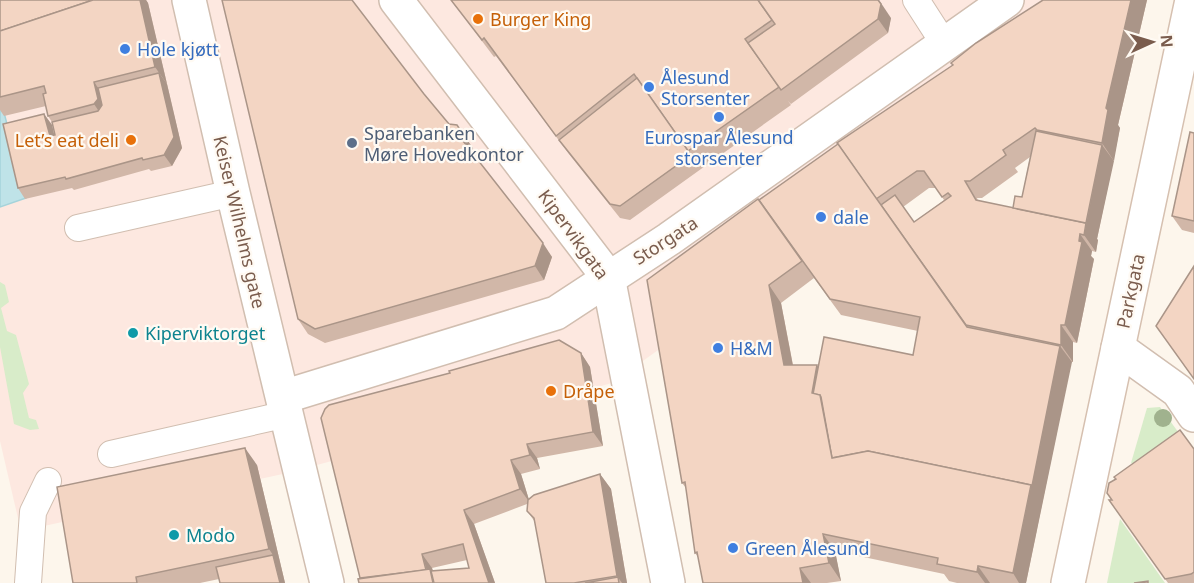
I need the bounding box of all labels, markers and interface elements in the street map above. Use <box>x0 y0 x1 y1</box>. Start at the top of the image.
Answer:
place label: Burger King <box>490 7 591 31</box>
marker: Burger King <box>471 12 485 26</box>
north arrow <box>1122 12 1182 72</box>
text: N <box>1156 34 1178 48</box>
place label: Hole kjøtt <box>137 37 219 61</box>
marker: Hole kjøtt <box>118 42 132 56</box>
place label: Ålesund Storsenter <box>661 65 750 110</box>
marker: Ålesund Storsenter <box>642 80 656 94</box>
marker: Eurospar Ålesund storsenter <box>712 110 726 124</box>
place label: Sparebanken Møre Hovedkontor <box>364 121 524 166</box>
place label: Eurospar Ålesund storsenter <box>644 125 794 170</box>
place label: Let’s eat deli <box>15 128 119 152</box>
marker: Let’s eat deli <box>124 133 138 147</box>
street label: Keiser Wilhelms gate <box>208 133 272 311</box>
marker: Sparebanken Møre Hovedkontor <box>345 136 359 150</box>
street label: Kipervikgata <box>533 184 615 284</box>
place label: dale <box>833 205 869 229</box>
street label: Storgata <box>628 210 702 270</box>
marker: dale <box>814 210 828 224</box>
street label: Parkgata <box>1110 251 1150 331</box>
place label: Kiperviktorget <box>145 321 266 345</box>
marker: Kiperviktorget <box>126 326 140 340</box>
place label: H&M <box>730 336 773 360</box>
marker: H&M <box>711 341 725 355</box>
place label: Dråpe <box>563 379 615 403</box>
marker: Dråpe <box>544 384 558 398</box>
place label: Modo <box>186 523 235 547</box>
marker: Modo <box>167 528 181 542</box>
place label: Green Ålesund <box>745 536 870 560</box>
marker: Green Ålesund <box>726 541 740 555</box>

